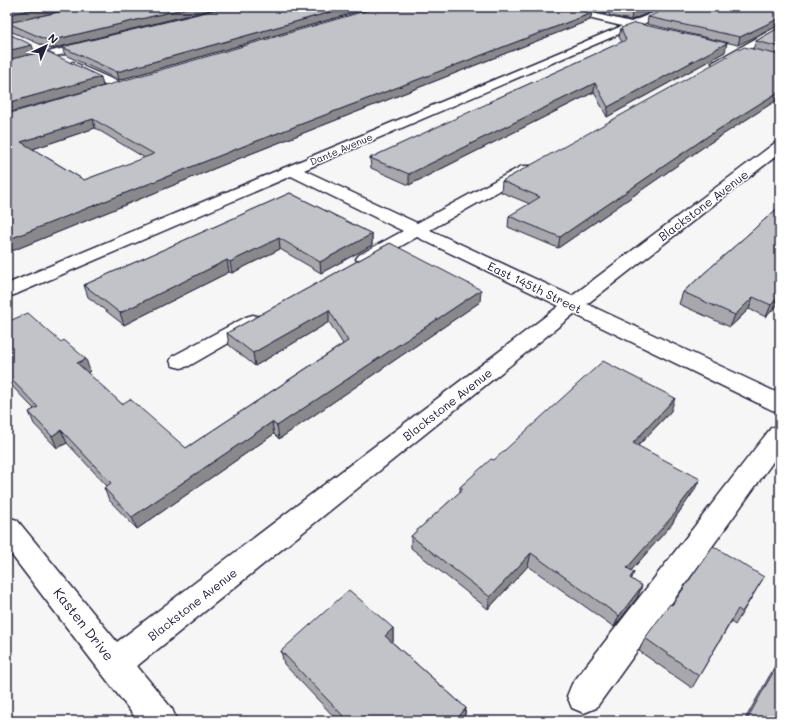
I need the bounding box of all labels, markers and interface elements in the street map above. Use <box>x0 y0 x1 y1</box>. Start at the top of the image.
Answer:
north arrow <box>26 26 66 66</box>
text: N <box>45 30 62 47</box>
street label: Dante Avenue <box>307 129 375 169</box>
street label: Blackstone Avenue <box>655 166 751 244</box>
street label: East 145th Street <box>485 257 585 317</box>
street label: Blackstone Avenue <box>399 364 495 444</box>
street label: Blackstone Avenue <box>144 564 240 644</box>
street label: Kasten Drive <box>49 583 119 665</box>

